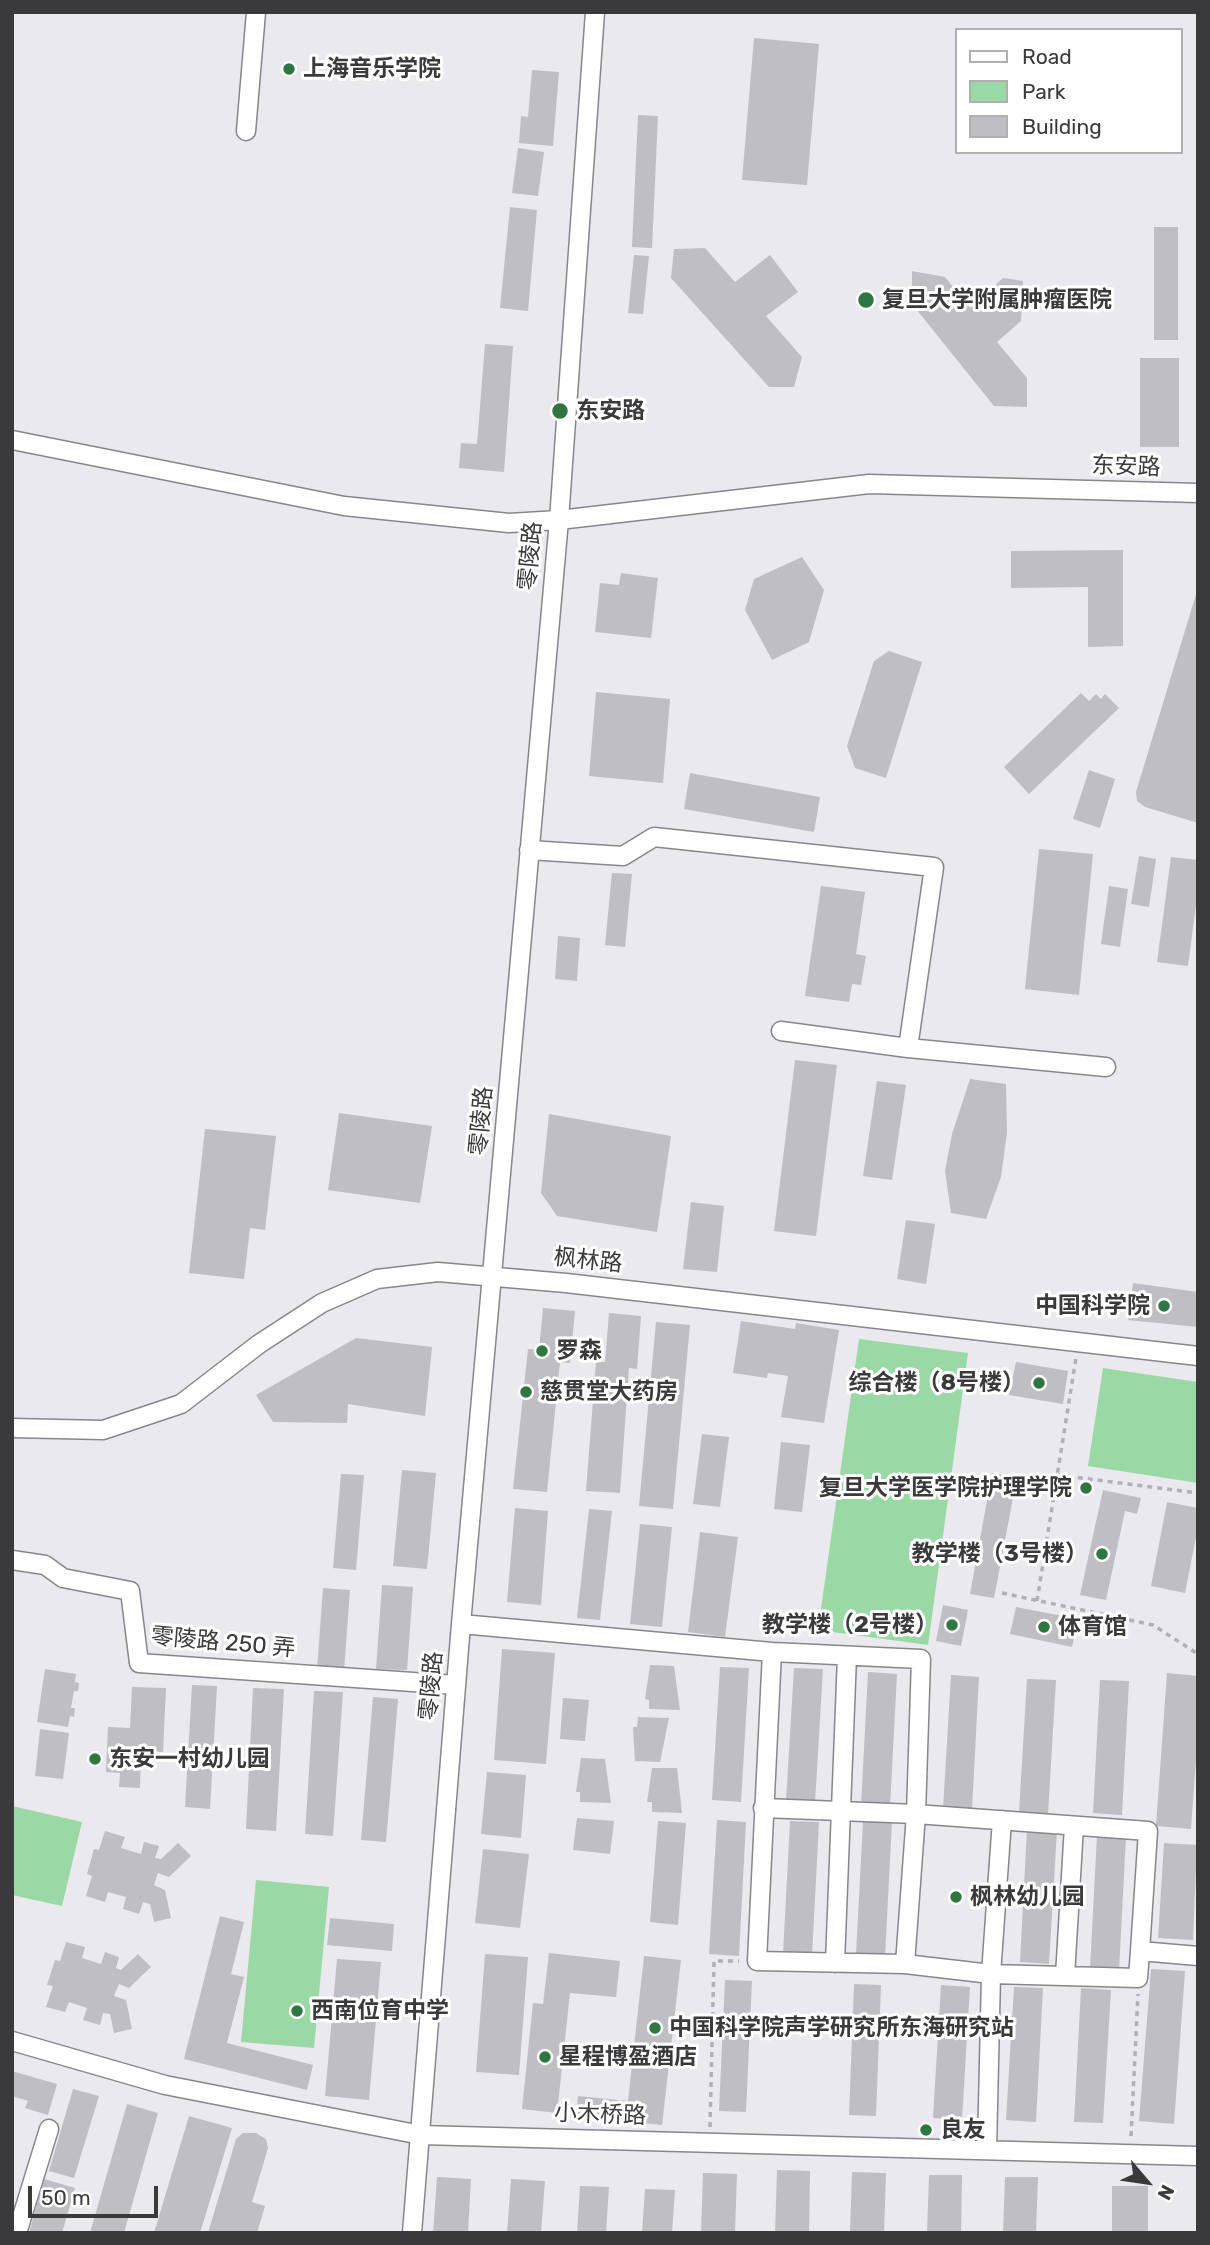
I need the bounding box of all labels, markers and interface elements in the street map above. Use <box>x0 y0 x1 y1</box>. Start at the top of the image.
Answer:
legend <box>954 28 1182 154</box>
text: Road <box>1022 44 1072 69</box>
place label: 上海音乐学院 <box>303 55 441 83</box>
marker: 上海音乐学院 <box>281 61 297 77</box>
text: Park <box>1022 79 1066 104</box>
text: Building <box>1022 114 1102 139</box>
place label: 复旦大学附属肿瘤医院 <box>882 286 1112 314</box>
marker: 复旦大学附属肿瘤医院 <box>856 290 876 310</box>
place label: 东安路 <box>576 397 645 425</box>
marker: 东安路 <box>550 401 570 421</box>
street label: 东安路 <box>1091 452 1161 482</box>
street label: 零陵路 <box>514 520 548 592</box>
street label: 零陵路 <box>465 1085 499 1157</box>
street label: 枫林路 <box>552 1244 624 1278</box>
place label: 中国科学院 <box>1035 1292 1150 1320</box>
marker: 中国科学院 <box>1156 1298 1172 1314</box>
place label: 罗森 <box>556 1337 602 1365</box>
marker: 罗森 <box>534 1343 550 1359</box>
place label: 综合楼（8号楼） <box>848 1369 1025 1397</box>
marker: 综合楼（8号楼） <box>1031 1375 1047 1391</box>
place label: 慈贯堂大药房 <box>540 1378 678 1406</box>
marker: 慈贯堂大药房 <box>518 1384 534 1400</box>
place label: 复旦大学医学院护理学院 <box>819 1474 1072 1502</box>
marker: 复旦大学医学院护理学院 <box>1078 1480 1094 1496</box>
place label: 教学楼（3号楼） <box>912 1540 1088 1568</box>
marker: 教学楼（3号楼） <box>1094 1546 1110 1562</box>
place label: 教学楼（2号楼） <box>762 1611 938 1639</box>
place label: 体育馆 <box>1058 1613 1127 1641</box>
marker: 教学楼（2号楼） <box>944 1617 960 1633</box>
marker: 体育馆 <box>1036 1619 1052 1635</box>
street label: 零陵路 250 弄 <box>150 1623 296 1663</box>
street label: 零陵路 <box>415 1650 449 1722</box>
place label: 东安一村幼儿园 <box>109 1745 270 1773</box>
marker: 东安一村幼儿园 <box>87 1751 103 1767</box>
place label: 枫林幼儿园 <box>970 1883 1085 1911</box>
marker: 枫林幼儿园 <box>948 1889 964 1905</box>
place label: 西南位育中学 <box>311 1997 449 2025</box>
marker: 西南位育中学 <box>289 2003 305 2019</box>
place label: 中国科学院声学研究所东海研究站 <box>669 2014 1014 2042</box>
marker: 中国科学院声学研究所东海研究站 <box>647 2020 663 2036</box>
place label: 星程博盈酒店 <box>559 2043 697 2071</box>
marker: 星程博盈酒店 <box>537 2049 553 2065</box>
street label: 小木桥路 <box>554 2100 646 2130</box>
place label: 良友 <box>940 2116 986 2144</box>
marker: 良友 <box>918 2122 934 2138</box>
north arrow <box>1112 2147 1182 2217</box>
scale bar <box>32 2172 161 2216</box>
text: N <box>1152 2181 1179 2204</box>
text: 50 m <box>41 2185 91 2210</box>

